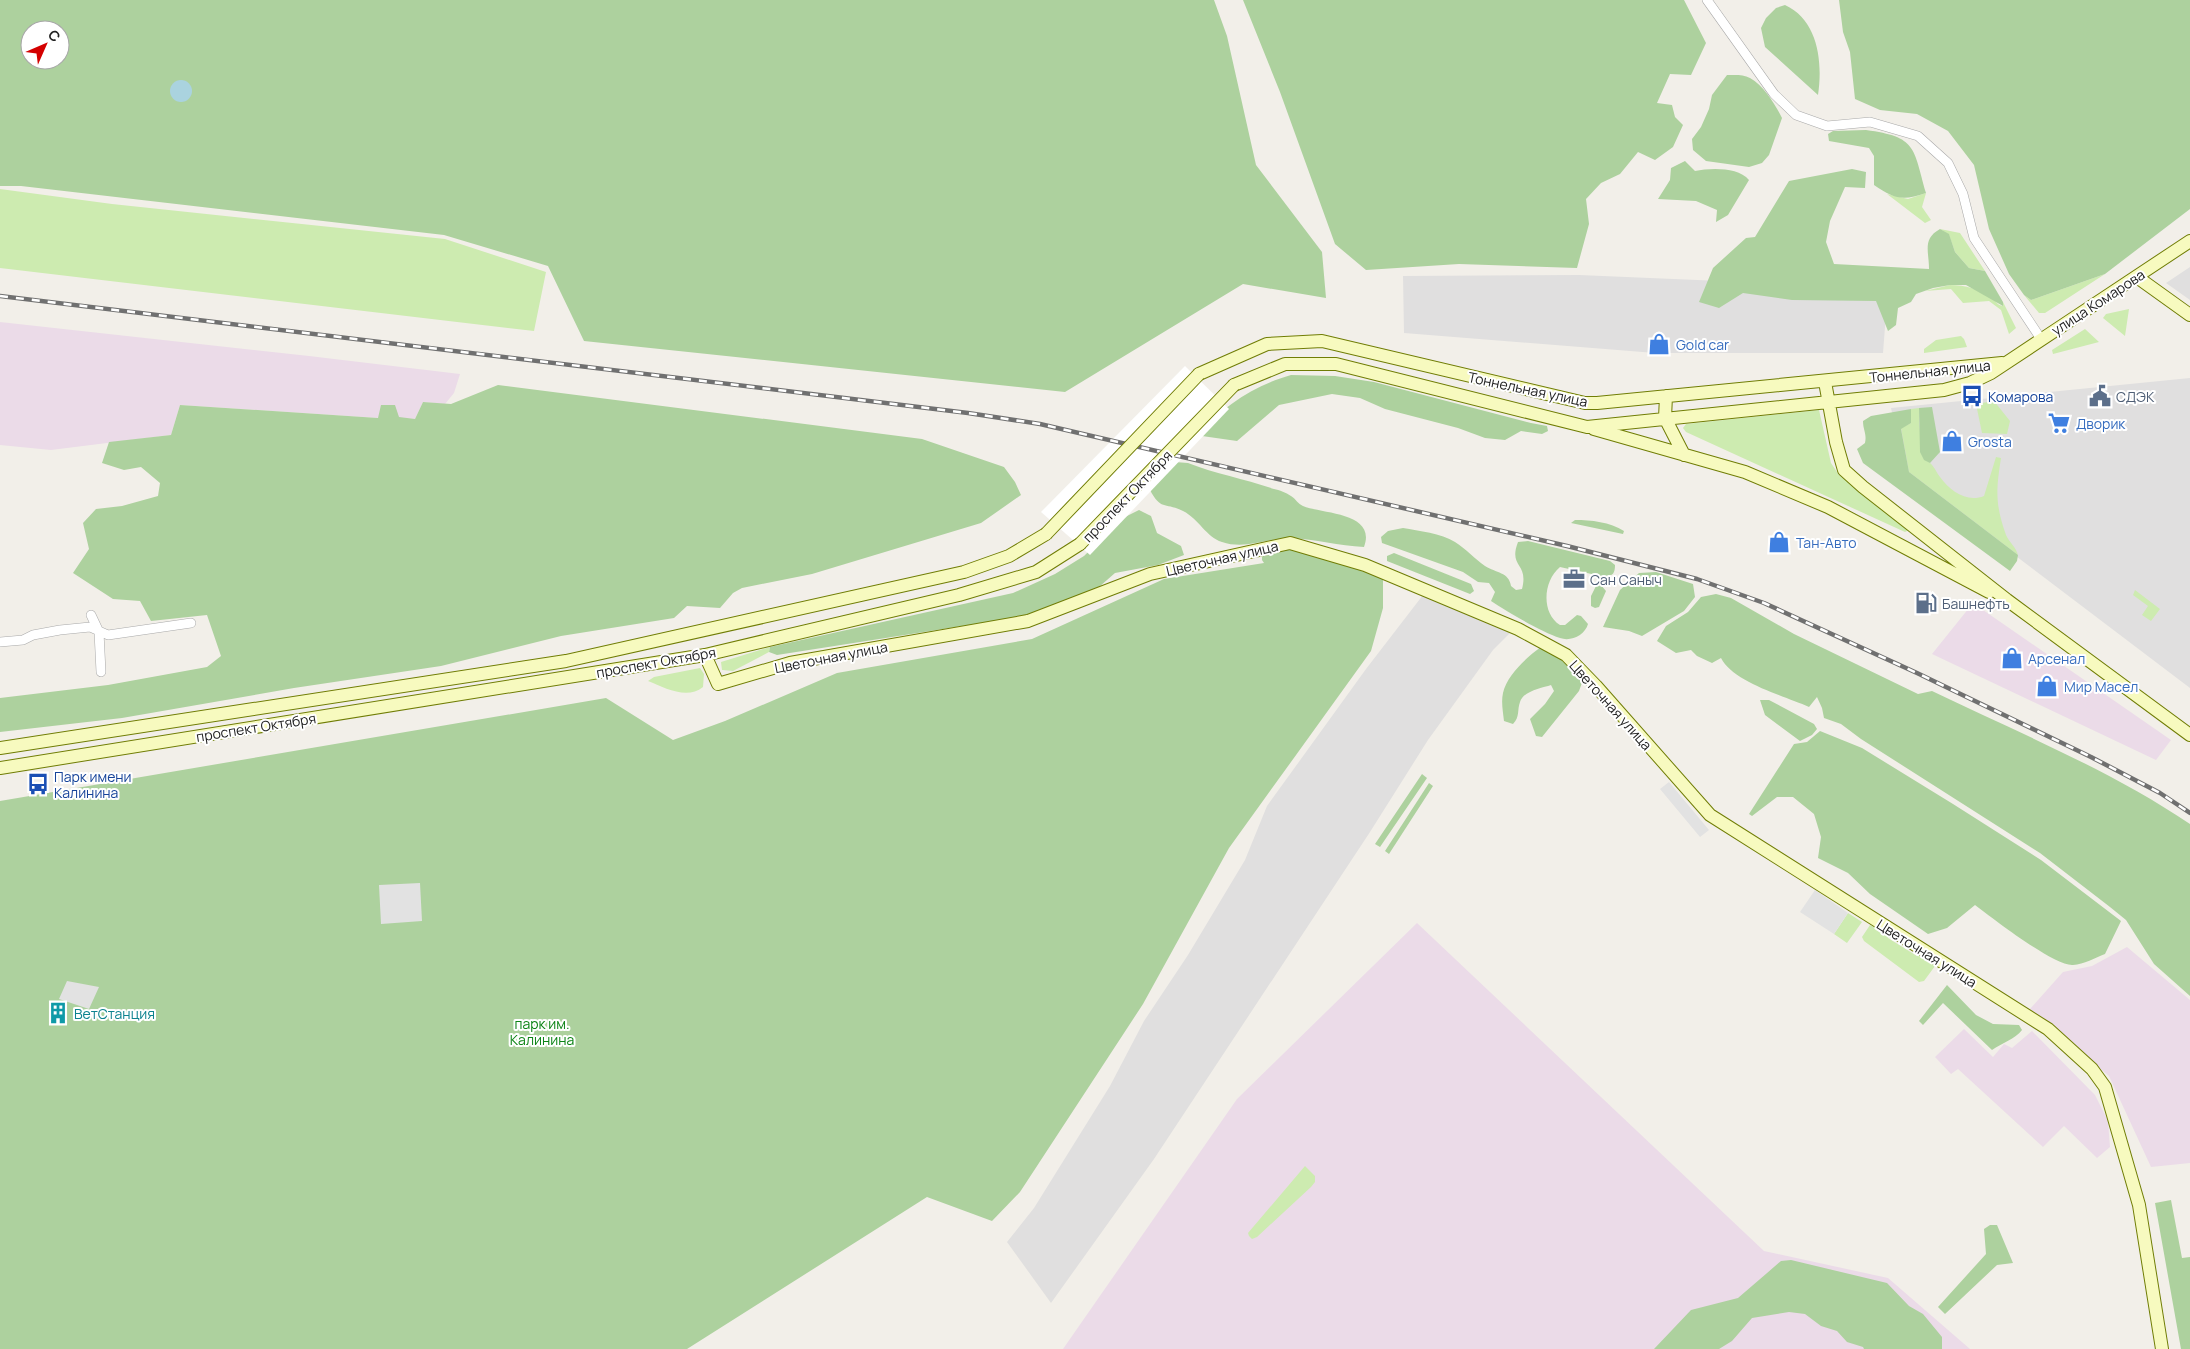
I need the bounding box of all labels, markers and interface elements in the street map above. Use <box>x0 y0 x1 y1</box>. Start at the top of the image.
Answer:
north arrow <box>20 20 70 70</box>
text: С <box>44 25 65 46</box>
street label: улица Комарова <box>2048 265 2148 339</box>
shop icon: Gold car <box>1646 331 1672 357</box>
place label: Gold car <box>1676 335 1729 354</box>
street label: Тоннельная улица <box>1868 355 1992 387</box>
street label: Тоннельная улица <box>1466 367 1590 411</box>
bus stop icon: Комарова <box>1959 383 1985 409</box>
public building icon: СДЭК <box>2087 383 2113 409</box>
place label: Комарова <box>1988 387 2053 406</box>
place label: СДЭК <box>2116 387 2155 406</box>
supermarket icon: Дворик <box>2046 410 2072 436</box>
place label: Дворик <box>2076 414 2126 433</box>
shop icon: Grosta <box>1939 428 1965 454</box>
place label: Grosta <box>1968 432 2012 451</box>
street label: проспект Октября <box>1078 446 1176 546</box>
shop icon: Тан-Авто <box>1766 529 1792 555</box>
place label: Тан-Авто <box>1796 533 1857 552</box>
street label: Цветочная улица <box>1164 536 1280 580</box>
office icon: Сан Саныч <box>1561 566 1587 592</box>
place label: Сан Саныч <box>1590 570 1662 589</box>
fuel station icon: Башнефть <box>1913 590 1939 616</box>
place label: Башнефть <box>1942 594 2010 613</box>
street label: Цветочная улица <box>773 637 889 677</box>
street label: проспект Октября <box>595 642 717 682</box>
shop icon: Арсенал <box>1999 645 2025 671</box>
place label: Арсенал <box>2028 649 2085 668</box>
street label: Цветочная улица <box>1566 656 1656 754</box>
shop icon: Мир Масел <box>2034 673 2060 699</box>
place label: Мир Масел <box>2064 677 2138 696</box>
street label: проспект Октября <box>195 708 317 746</box>
place label: Парк имени Калинина <box>54 767 132 802</box>
bus stop icon: Парк имени Калинина <box>25 771 51 797</box>
street label: Цветочная улица <box>1873 915 1981 991</box>
building icon: ВетСтанция <box>45 1000 71 1026</box>
place label: ВетСтанция <box>74 1004 155 1023</box>
park label: парк им. Калинина <box>510 1014 574 1049</box>

